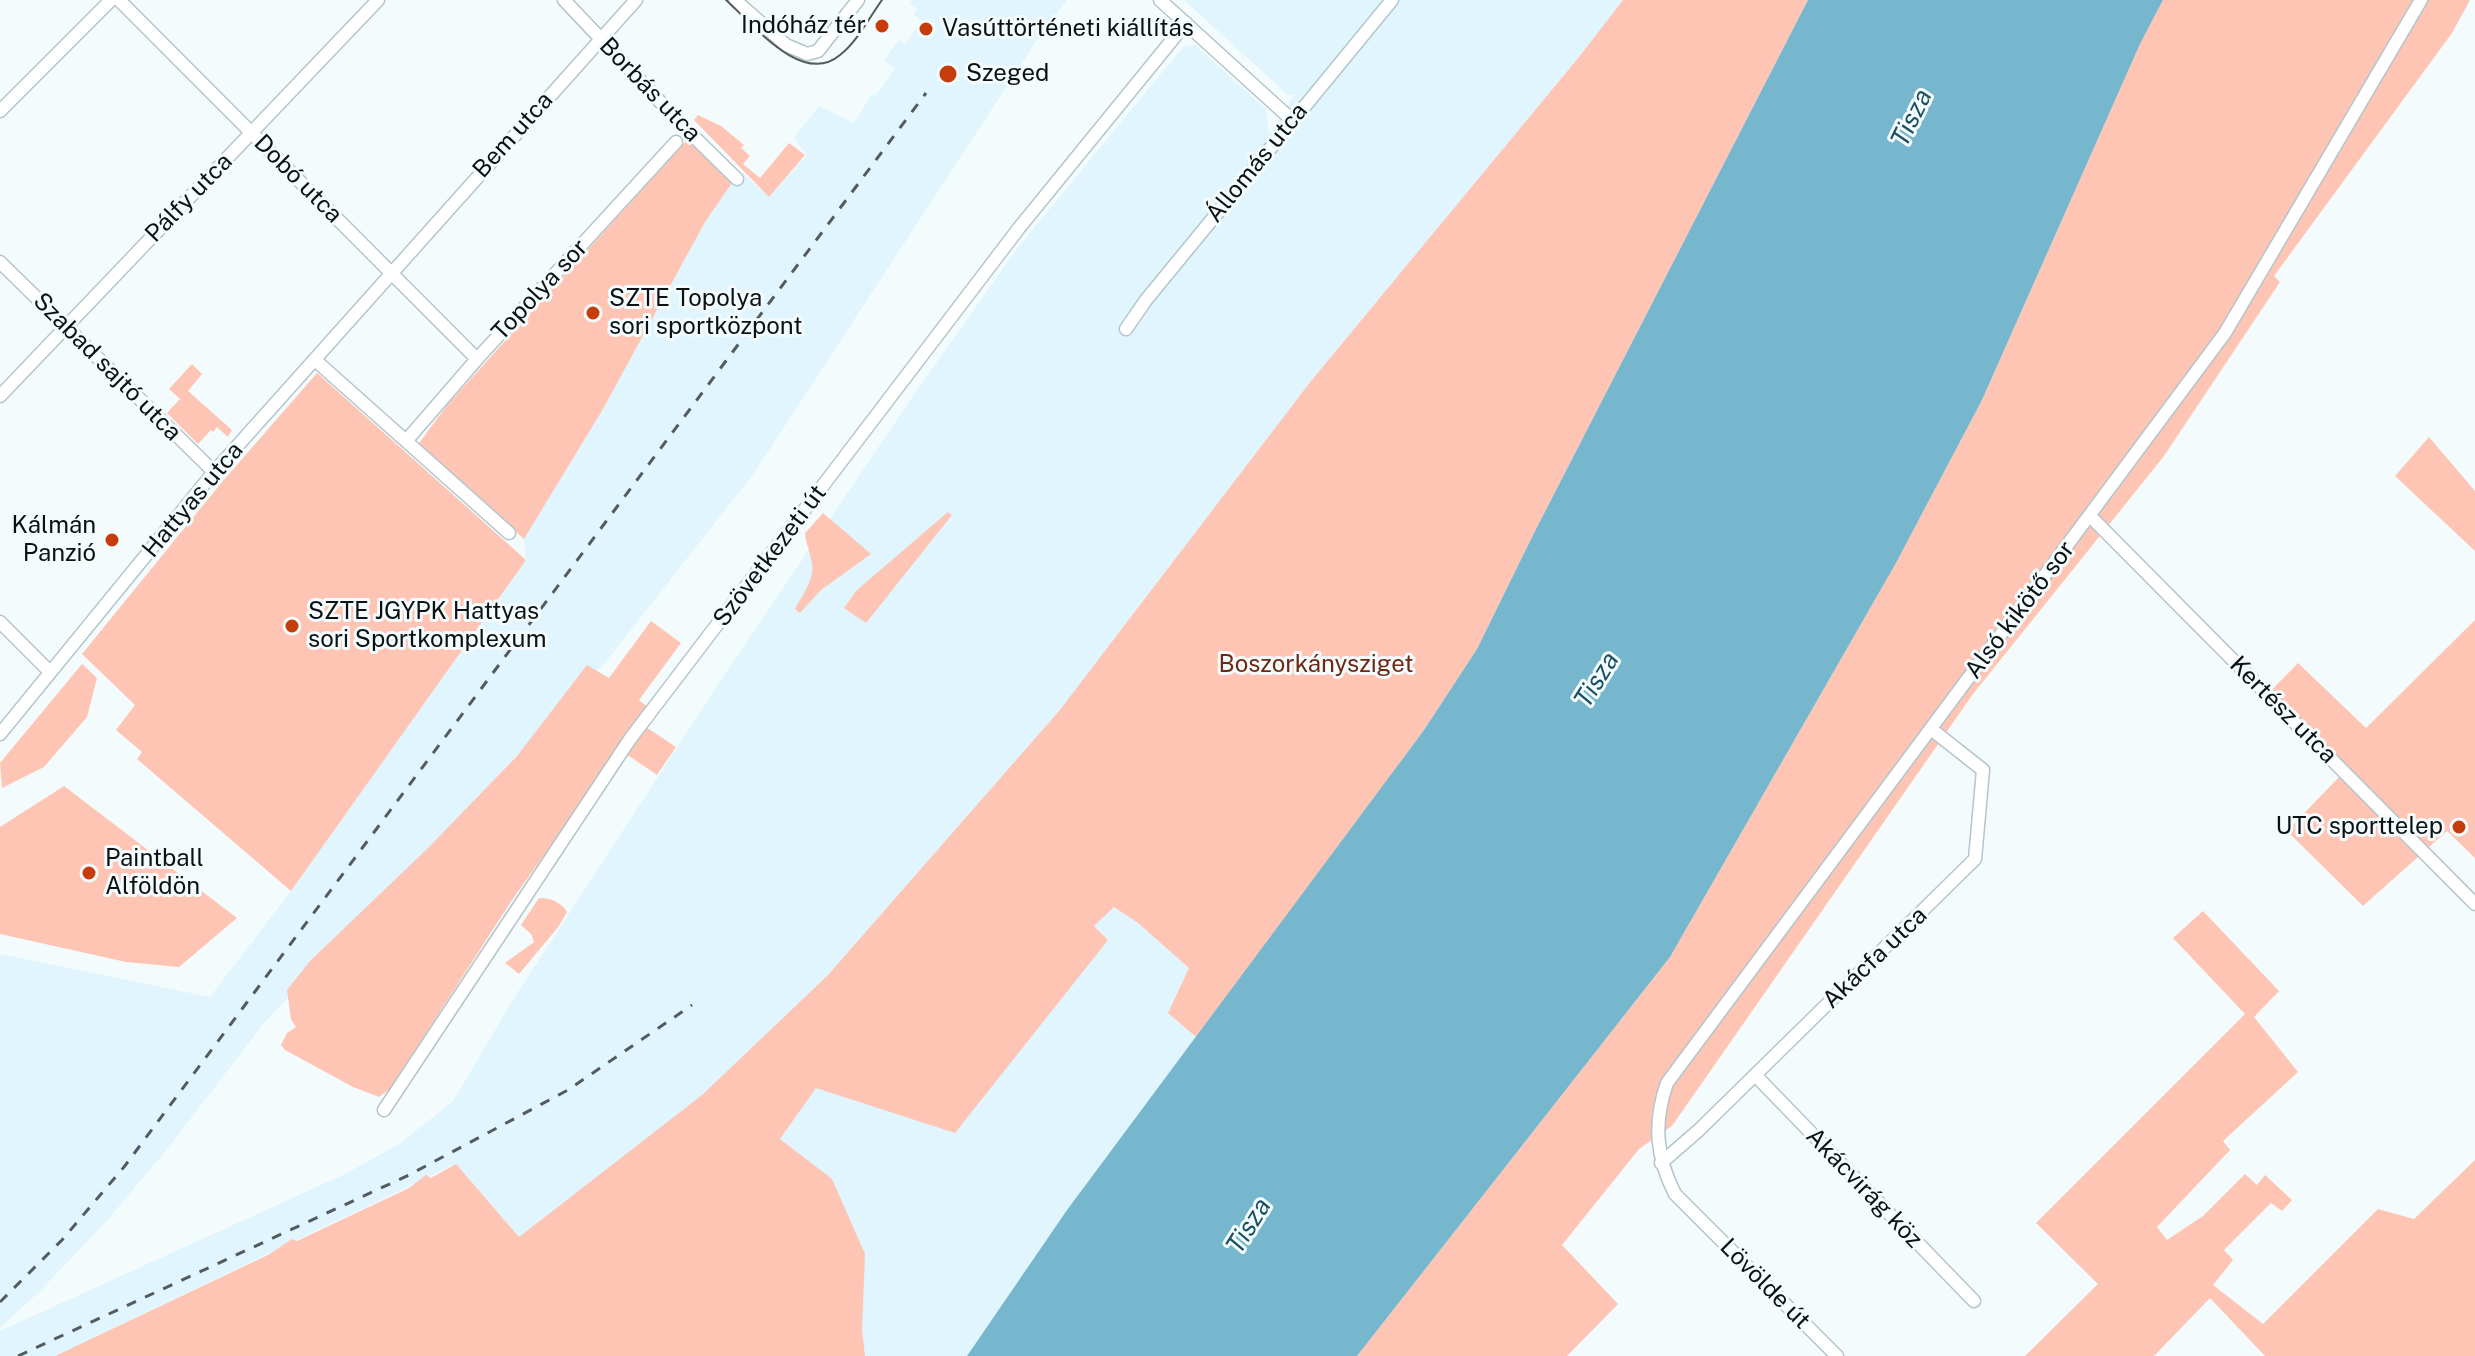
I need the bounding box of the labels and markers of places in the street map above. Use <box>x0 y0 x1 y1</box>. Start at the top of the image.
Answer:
place label: Indóház tér <box>741 12 866 40</box>
place label: Vasúttörténeti kiállítás <box>942 15 1194 43</box>
marker: Indóház tér <box>873 17 891 35</box>
marker: Vasúttörténeti kiállítás <box>917 20 935 38</box>
place label: Szeged <box>966 60 1049 88</box>
marker: Szeged <box>937 63 959 85</box>
place label: SZTE Topolya sori sportközpont <box>609 285 803 341</box>
marker: SZTE Topolya sori sportközpont <box>584 304 602 322</box>
place label: Kálmán Panzió <box>12 512 96 568</box>
marker: Kálmán Panzió <box>103 531 121 549</box>
place label: SZTE JGYPK Hattyas sori Sportkomplexum <box>308 598 546 654</box>
marker: SZTE JGYPK Hattyas sori Sportkomplexum <box>283 617 301 635</box>
place label: UTC sporttelep <box>2275 813 2443 841</box>
marker: UTC sporttelep <box>2450 818 2468 836</box>
place label: Paintball Alföldön <box>105 845 204 901</box>
marker: Paintball Alföldön <box>80 864 98 882</box>

